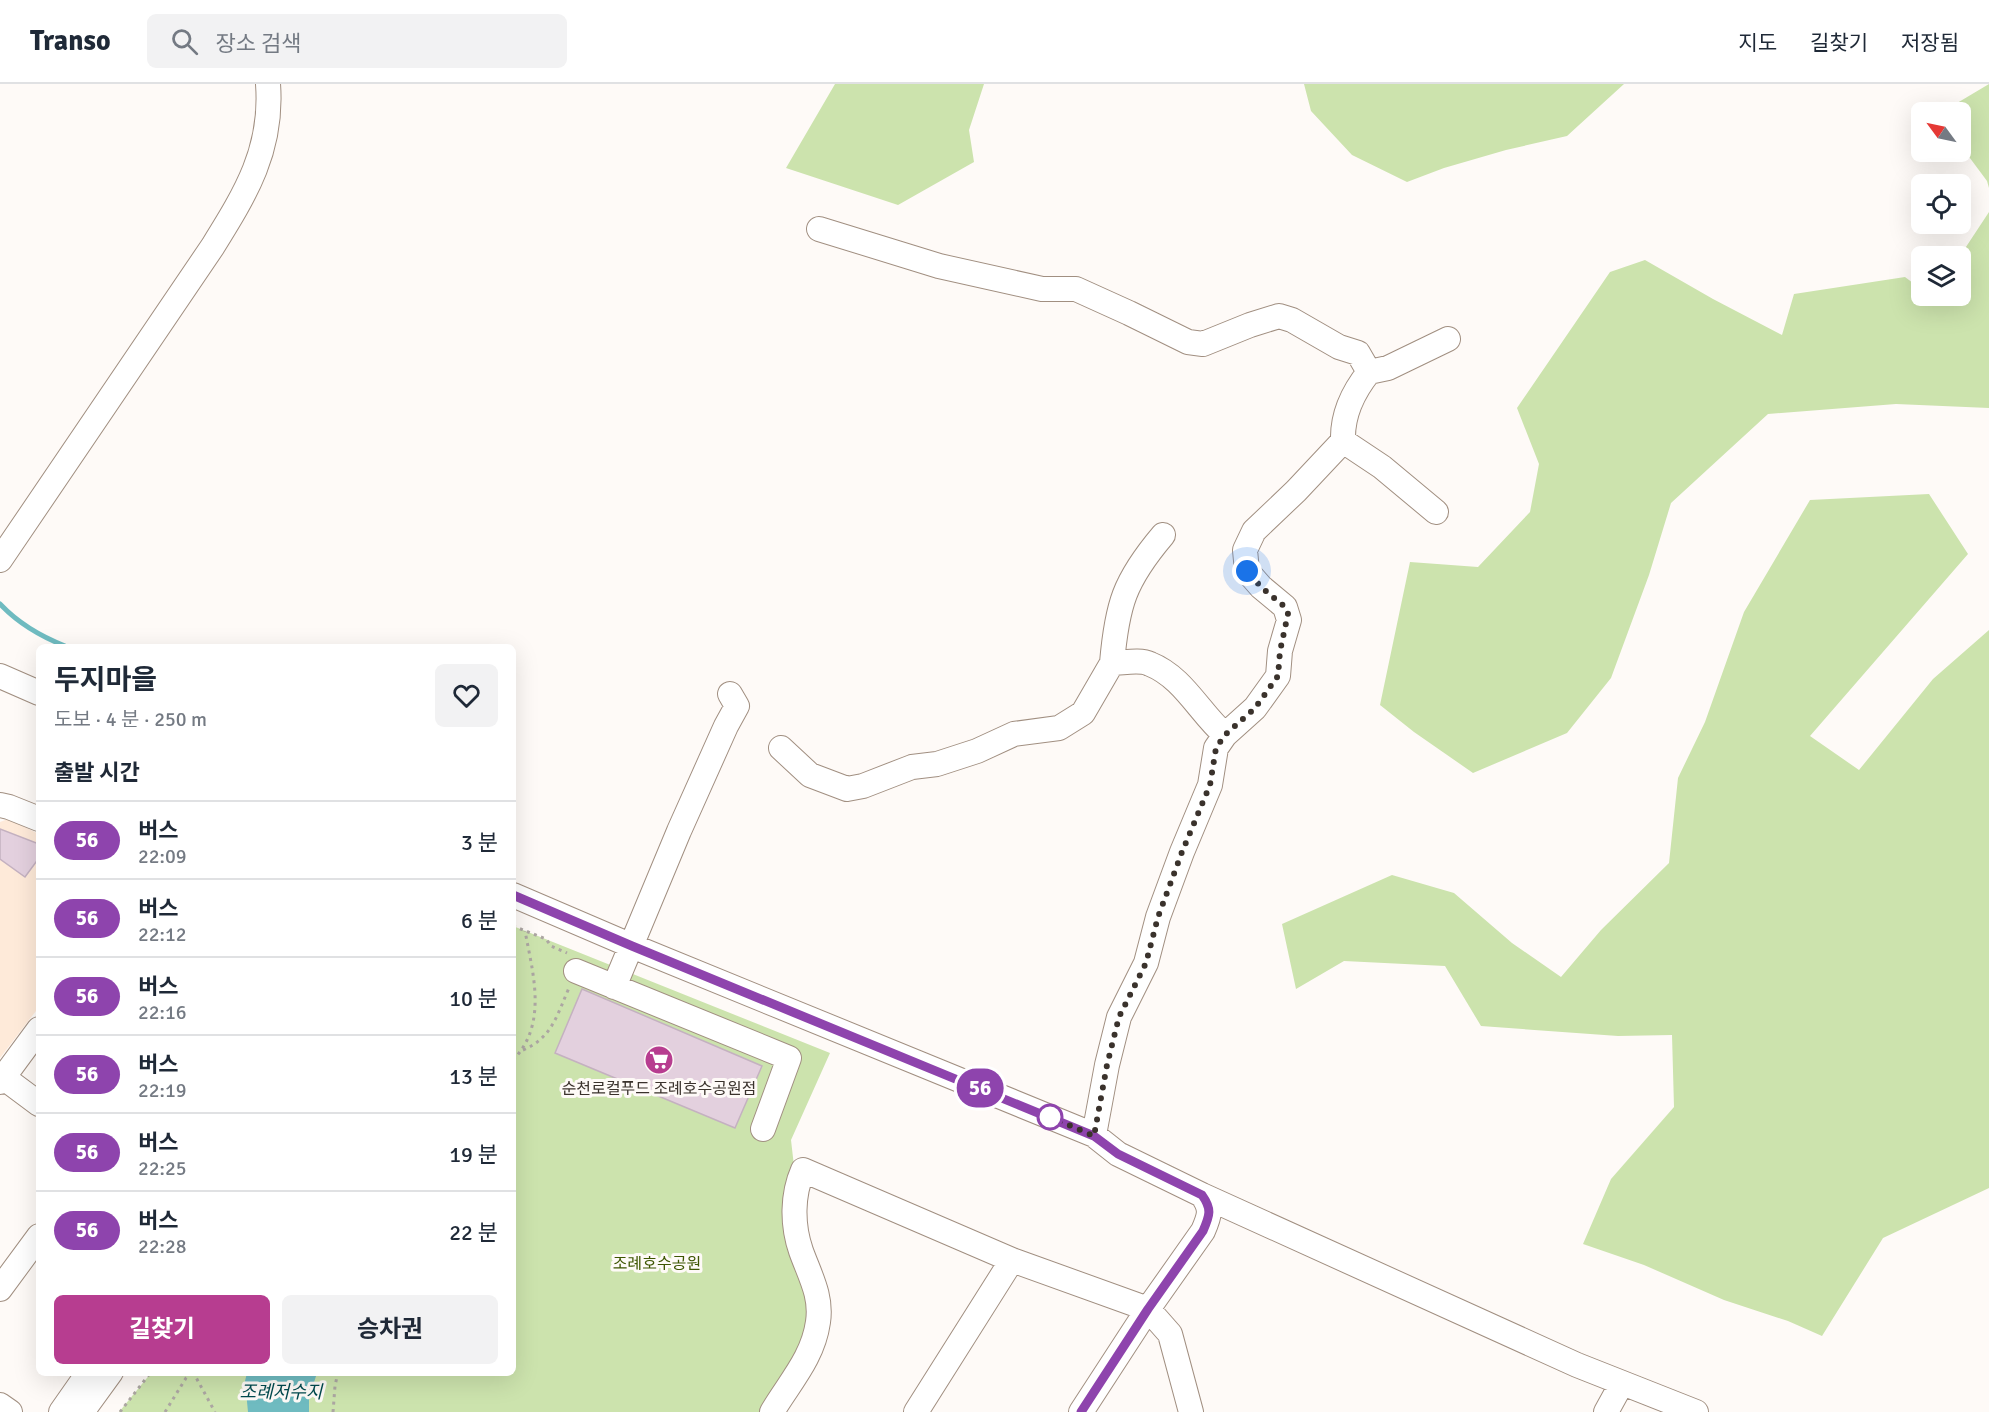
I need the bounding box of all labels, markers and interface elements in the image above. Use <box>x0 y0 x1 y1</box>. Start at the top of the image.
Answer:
search box <box>147 14 567 68</box>
text: Transo <box>30 24 111 58</box>
icon: search <box>168 25 201 58</box>
text: 장소 검색 <box>216 30 301 57</box>
text: 지도 <box>1738 30 1777 56</box>
text: 길찾기 <box>1810 30 1868 56</box>
text: 저장됨 <box>1901 30 1959 56</box>
north arrow <box>1911 102 1971 162</box>
map controls <box>1911 102 1971 306</box>
button: locate <box>1911 174 1971 234</box>
button: layers <box>1911 246 1971 306</box>
your location <box>1232 556 1262 586</box>
text: 두지마을 <box>54 663 157 697</box>
button: heart <box>435 664 498 727</box>
text: 도보 · 4 분 · 250 m <box>54 707 207 732</box>
text: 출발 시간 <box>54 759 140 786</box>
text: 버스 <box>138 817 178 844</box>
text: 56 <box>76 827 98 853</box>
text: 3 분 <box>461 829 498 856</box>
text: 22:09 <box>138 844 187 869</box>
text: 버스 <box>138 895 178 922</box>
text: 56 <box>76 905 98 931</box>
text: 6 분 <box>461 907 498 934</box>
text: 22:12 <box>138 922 187 947</box>
text: 버스 <box>138 973 178 1000</box>
text: 56 <box>76 983 98 1009</box>
text: 10 분 <box>449 985 498 1012</box>
text: 22:16 <box>138 1000 187 1025</box>
supermarket icon: 순천로컬푸드 조례호수공원점 <box>643 1044 675 1076</box>
text: 버스 <box>138 1051 178 1078</box>
text: 56 <box>76 1061 98 1087</box>
text: 13 분 <box>449 1063 498 1090</box>
line badge: 56 <box>953 1068 1007 1108</box>
text: 56 <box>969 1075 991 1101</box>
text: 22:19 <box>138 1078 187 1103</box>
place label: 순천로컬푸드 조례호수공원점 <box>562 1079 756 1099</box>
unlabelled marker <box>1037 1104 1063 1130</box>
text: 버스 <box>138 1129 178 1156</box>
text: 56 <box>76 1139 98 1165</box>
text: 19 분 <box>449 1141 498 1168</box>
text: 22:25 <box>138 1156 187 1181</box>
text: 버스 <box>138 1207 178 1234</box>
text: 56 <box>76 1217 98 1243</box>
text: 22 분 <box>449 1219 498 1246</box>
text: 22:28 <box>138 1234 187 1259</box>
park label: 조례호수공원 <box>613 1254 701 1274</box>
button: 길찾기 <box>54 1295 270 1364</box>
button: 승차권 <box>282 1295 498 1364</box>
water label: 조례저수지 <box>240 1381 324 1403</box>

